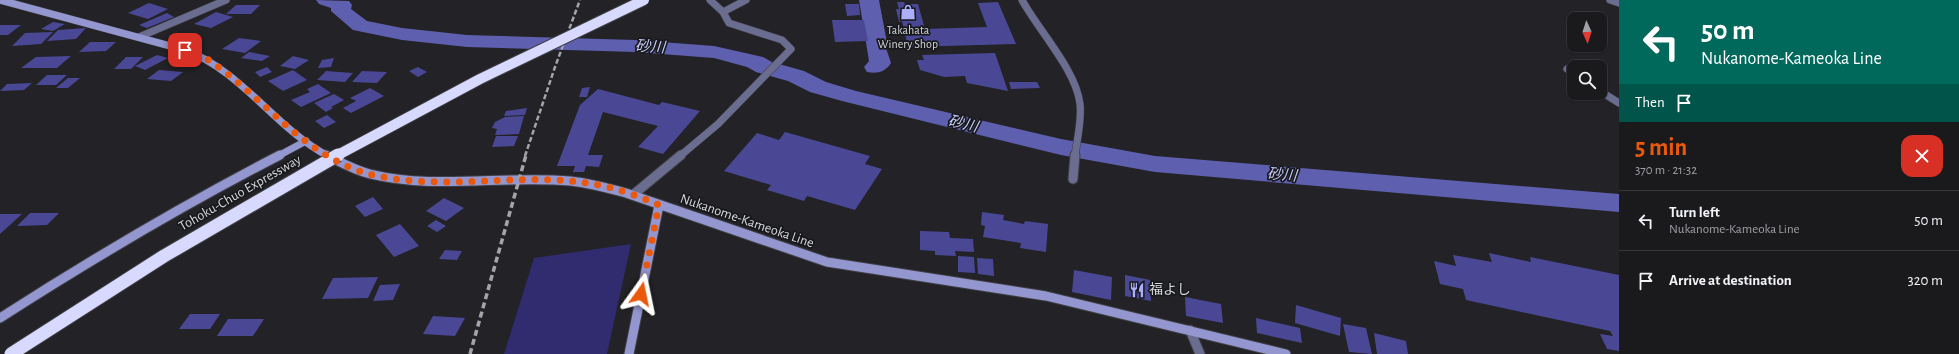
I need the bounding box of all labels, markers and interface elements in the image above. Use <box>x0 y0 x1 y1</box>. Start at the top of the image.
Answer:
shop icon: Takahata Winery Shop <box>899 3 917 21</box>
north arrow <box>1567 12 1607 52</box>
map controls <box>1567 12 1607 100</box>
icon: left <box>1635 16 1687 68</box>
text: 50 m <box>1701 17 1755 45</box>
place label: Takahata Winery Shop <box>878 24 938 51</box>
pin <box>168 33 202 67</box>
water label: 砂川 <box>635 37 668 56</box>
icon: arrive <box>174 39 196 61</box>
text: Nukanome-Kameoka Line <box>1701 50 1882 68</box>
button: search <box>1567 60 1607 100</box>
icon: arrive <box>1673 92 1695 114</box>
text: Then <box>1635 95 1665 110</box>
water label: 砂川 <box>947 112 981 135</box>
button: close <box>1901 135 1943 177</box>
text: 5 min <box>1635 136 1687 160</box>
street label: Tohoku-Chuo Expressway <box>177 152 303 234</box>
text: 370 m · 21:32 <box>1635 164 1697 177</box>
water label: 砂川 <box>1266 165 1300 184</box>
street label: Nukanome-Kameoka Line <box>678 191 816 251</box>
text: Turn left <box>1669 205 1720 220</box>
icon: left <box>1635 210 1657 232</box>
text: 50 m <box>1914 213 1943 228</box>
text: Nukanome-Kameoka Line <box>1669 223 1800 236</box>
icon: arrive <box>1635 270 1657 292</box>
position arrow <box>620 273 662 315</box>
text: Arrive at destination <box>1669 273 1792 288</box>
text: 320 m <box>1908 273 1943 288</box>
restaurant icon: 福よし <box>1128 281 1146 299</box>
place label: 福よし <box>1149 282 1191 297</box>

